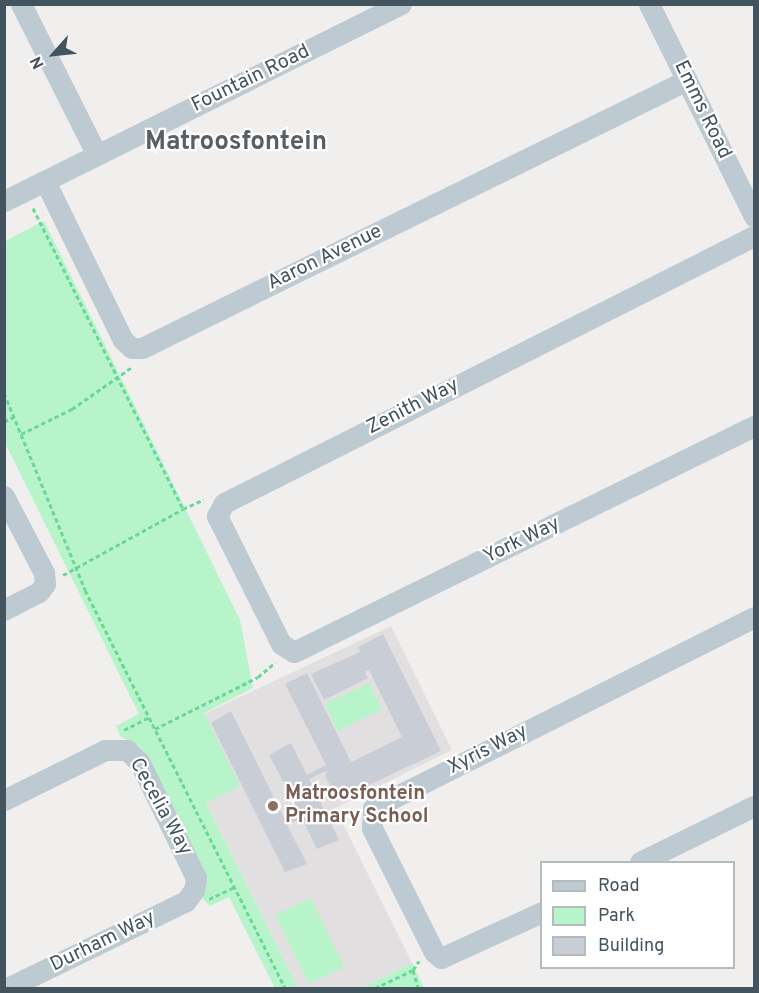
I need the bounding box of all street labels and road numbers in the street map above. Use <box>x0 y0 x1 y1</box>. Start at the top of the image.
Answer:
street label: Fountain Road <box>188 40 314 118</box>
street label: Emms Road <box>668 57 736 163</box>
street label: Aaron Avenue <box>263 220 387 296</box>
street label: Zenith Way <box>363 374 463 440</box>
street label: York Way <box>480 512 564 570</box>
street label: Xyris Way <box>444 720 532 780</box>
street label: Cecelia Way <box>123 754 197 860</box>
street label: Durham Way <box>47 906 159 978</box>

